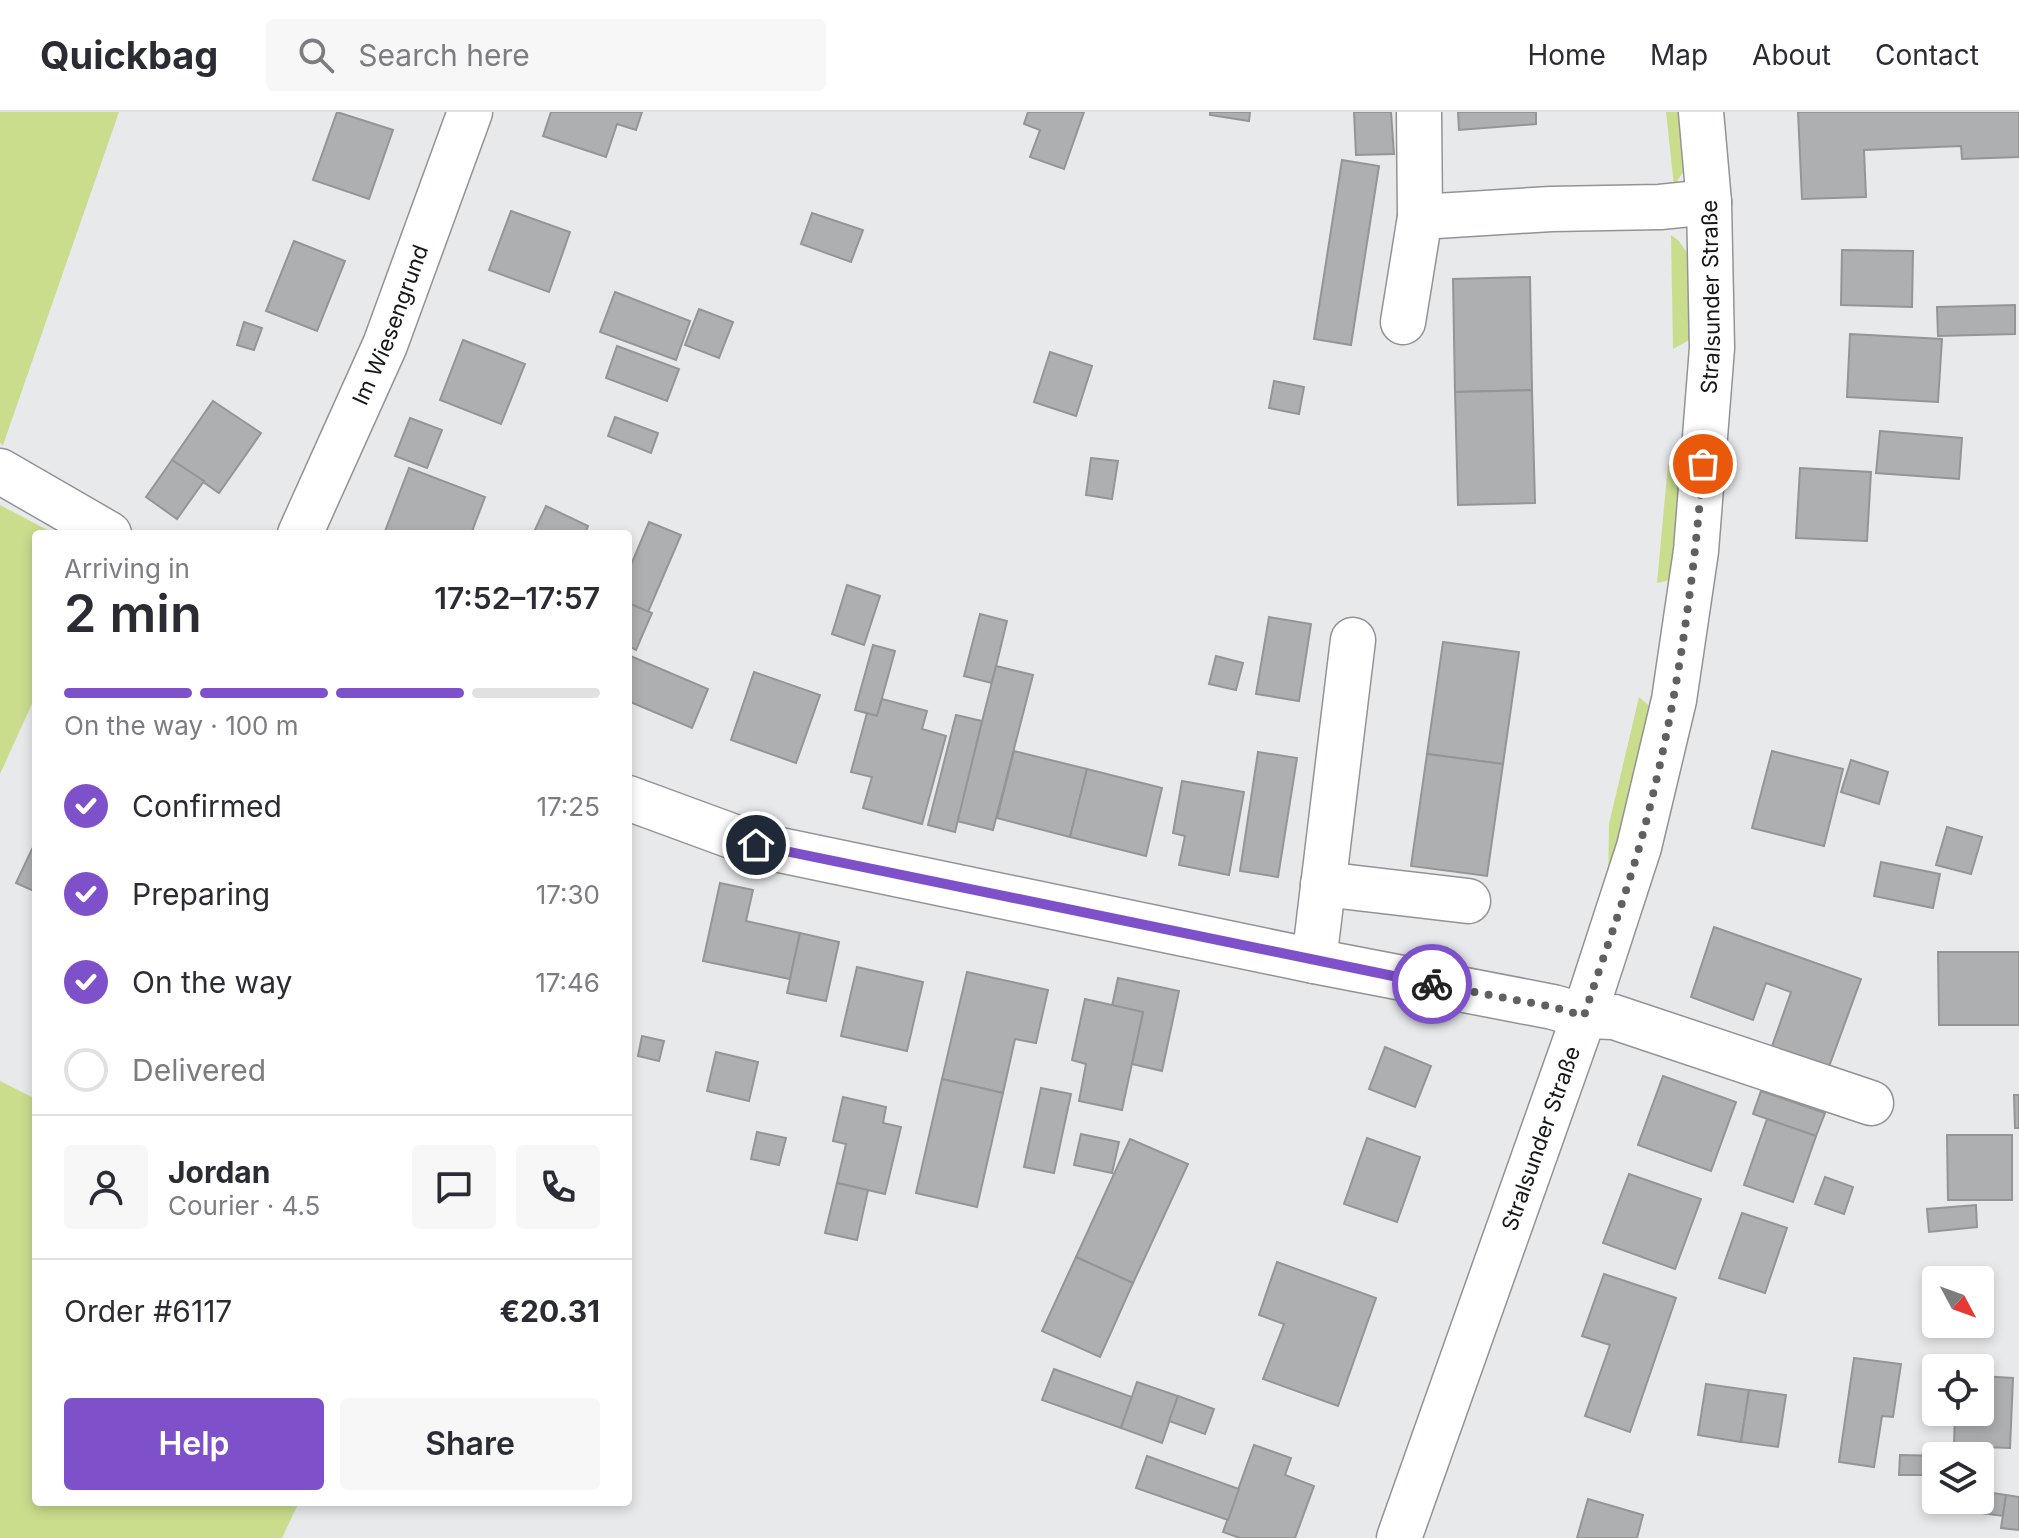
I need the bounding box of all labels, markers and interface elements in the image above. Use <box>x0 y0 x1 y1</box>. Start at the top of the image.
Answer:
search box <box>266 19 826 91</box>
text: Quickbag <box>40 32 218 78</box>
icon: search <box>294 33 338 77</box>
text: Search here <box>358 37 530 73</box>
text: Home <box>1527 38 1606 72</box>
text: Map <box>1650 38 1708 72</box>
text: About <box>1752 38 1831 72</box>
text: Contact <box>1875 38 1979 72</box>
street label: Stralsunder Straße <box>1695 200 1725 395</box>
street label: Im Wiesengrund <box>347 241 433 409</box>
pin <box>1669 430 1737 498</box>
icon: bag <box>1681 442 1725 486</box>
text: Arriving in <box>64 553 190 584</box>
text: 17:52–17:57 <box>434 580 600 616</box>
text: 2 min <box>64 582 202 645</box>
text: On the way · 100 m <box>64 710 299 741</box>
icon: check <box>64 784 108 828</box>
text: Confirmed <box>132 788 282 824</box>
text: 17:25 <box>536 791 600 822</box>
pin <box>722 811 790 879</box>
icon: home <box>734 823 778 867</box>
icon: check <box>64 872 108 916</box>
text: Preparing <box>132 876 270 912</box>
text: 17:30 <box>536 879 600 910</box>
courier <box>1392 944 1472 1024</box>
icon: check <box>64 960 108 1004</box>
icon: bike <box>1410 962 1454 1006</box>
text: On the way <box>132 964 292 1000</box>
text: 17:46 <box>535 967 600 998</box>
street label: Stralsunder Straße <box>1496 1043 1585 1234</box>
text: Delivered <box>132 1052 266 1088</box>
button: person <box>64 1145 148 1229</box>
button: chat <box>412 1145 496 1229</box>
button: phone <box>516 1145 600 1229</box>
text: Jordan <box>168 1154 270 1190</box>
text: Courier · 4.5 <box>168 1190 320 1221</box>
north arrow <box>1922 1266 1994 1338</box>
map controls <box>1922 1266 1994 1514</box>
text: Order #6117 <box>64 1293 232 1329</box>
text: €20.31 <box>500 1293 600 1329</box>
button: locate <box>1922 1354 1994 1426</box>
button: Help <box>64 1398 324 1490</box>
button: Share <box>340 1398 600 1490</box>
button: layers <box>1922 1442 1994 1514</box>

